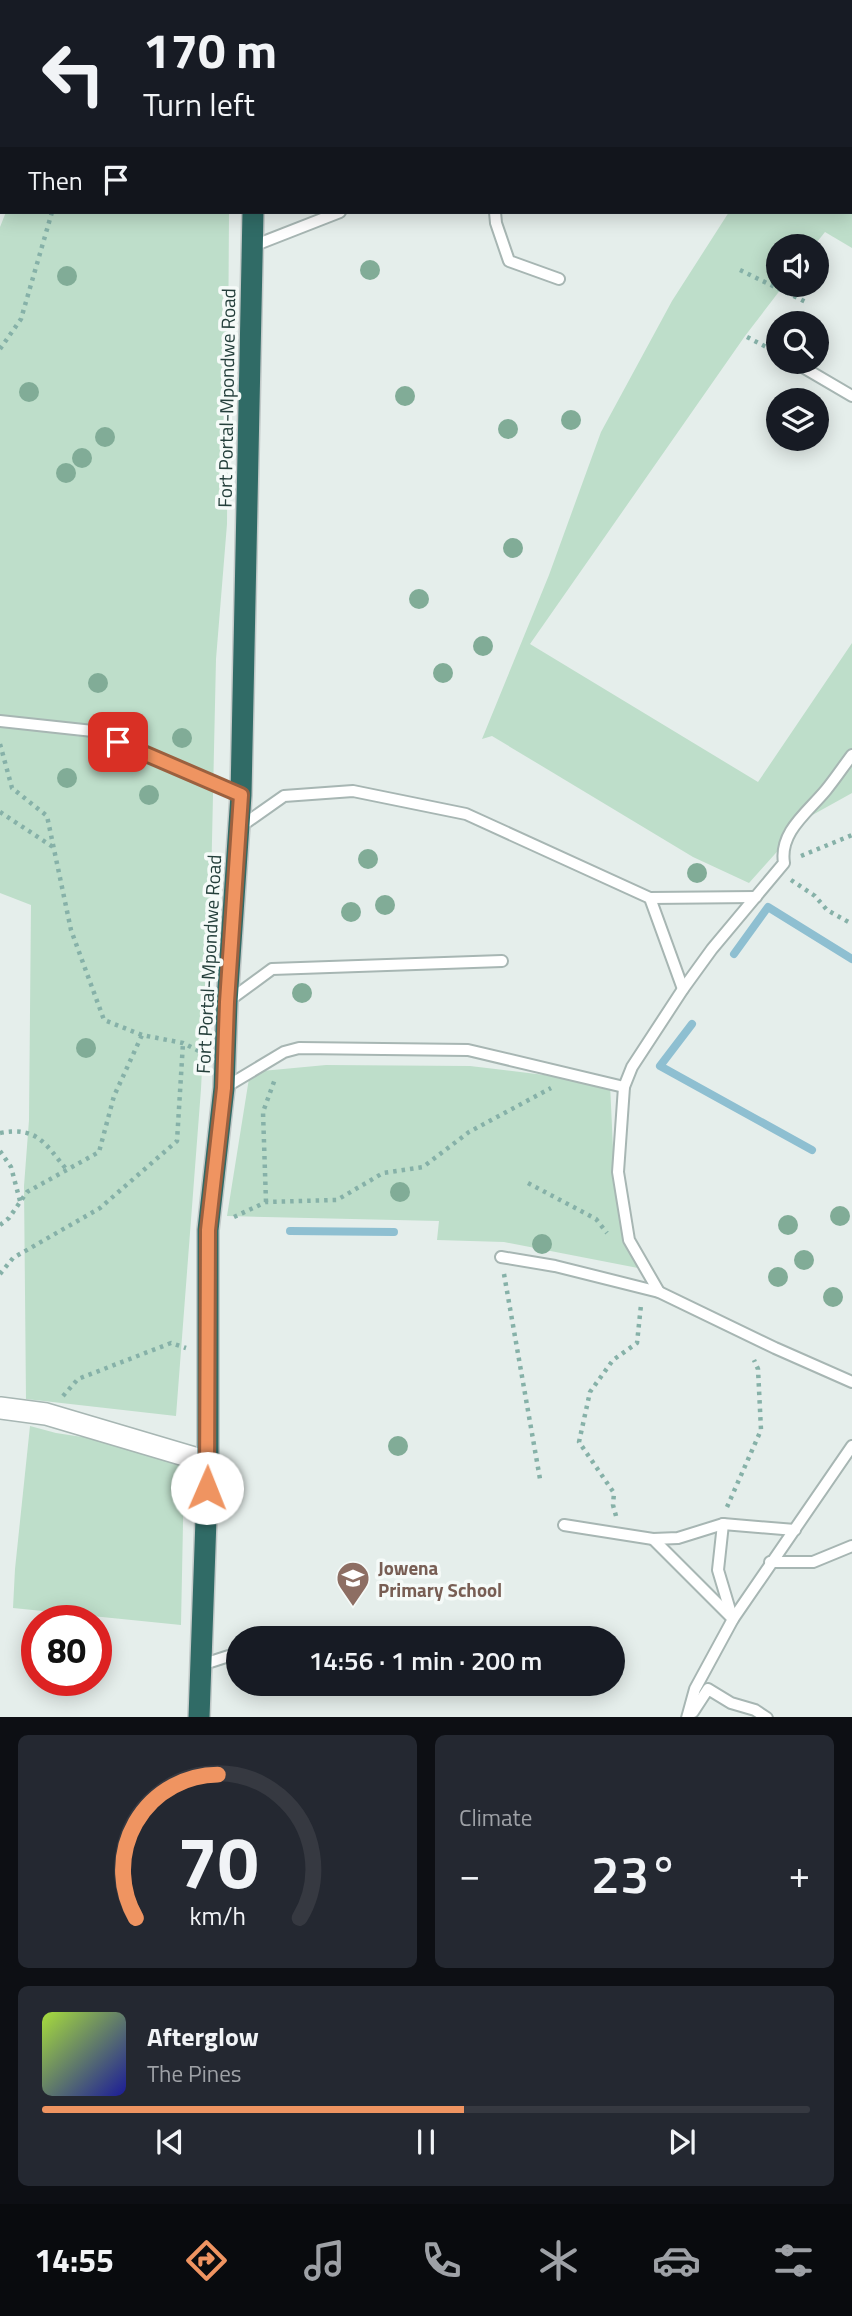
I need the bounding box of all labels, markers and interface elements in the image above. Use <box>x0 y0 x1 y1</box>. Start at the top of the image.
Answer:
text: 170 m <box>143 12 277 87</box>
icon: left <box>28 28 119 119</box>
text: Turn left <box>143 80 255 128</box>
text: Then <box>28 161 83 200</box>
icon: arrive <box>97 161 135 199</box>
map controls <box>766 234 829 451</box>
button: sound <box>766 234 829 297</box>
street label: Fort Portal-Mpondwe Road <box>210 288 242 508</box>
button: search <box>766 311 829 374</box>
button: layers <box>766 388 829 451</box>
pin <box>88 712 148 772</box>
icon: arrive <box>99 723 137 761</box>
street label: Fort Portal-Mpondwe Road <box>188 854 228 1074</box>
position arrow <box>170 1451 244 1525</box>
place label: Jowena Primary School <box>378 1553 502 1604</box>
school or university icon: Jowena Primary School <box>334 1559 372 1608</box>
speed limit sign: 80 <box>21 1605 112 1696</box>
text: 14:56 · 1 min · 200 m <box>309 1641 542 1680</box>
text: Climate <box>459 1800 532 1835</box>
text: 70 <box>177 1806 258 1916</box>
text: 23° <box>591 1834 678 1913</box>
text: − <box>459 1845 480 1903</box>
text: + <box>789 1845 810 1903</box>
text: km/h <box>189 1896 246 1934</box>
text: Afterglow <box>147 2017 259 2056</box>
text: The Pines <box>147 2056 241 2091</box>
icon: previous <box>151 2123 189 2161</box>
icon: pause <box>407 2123 445 2161</box>
icon: next <box>663 2123 701 2161</box>
text: 14:55 <box>34 2236 114 2284</box>
icon: directions <box>182 2236 231 2285</box>
icon: music <box>300 2236 349 2285</box>
icon: phone <box>417 2236 466 2285</box>
icon: climate <box>534 2236 583 2285</box>
icon: car <box>652 2236 701 2285</box>
icon: filters <box>769 2236 818 2285</box>

